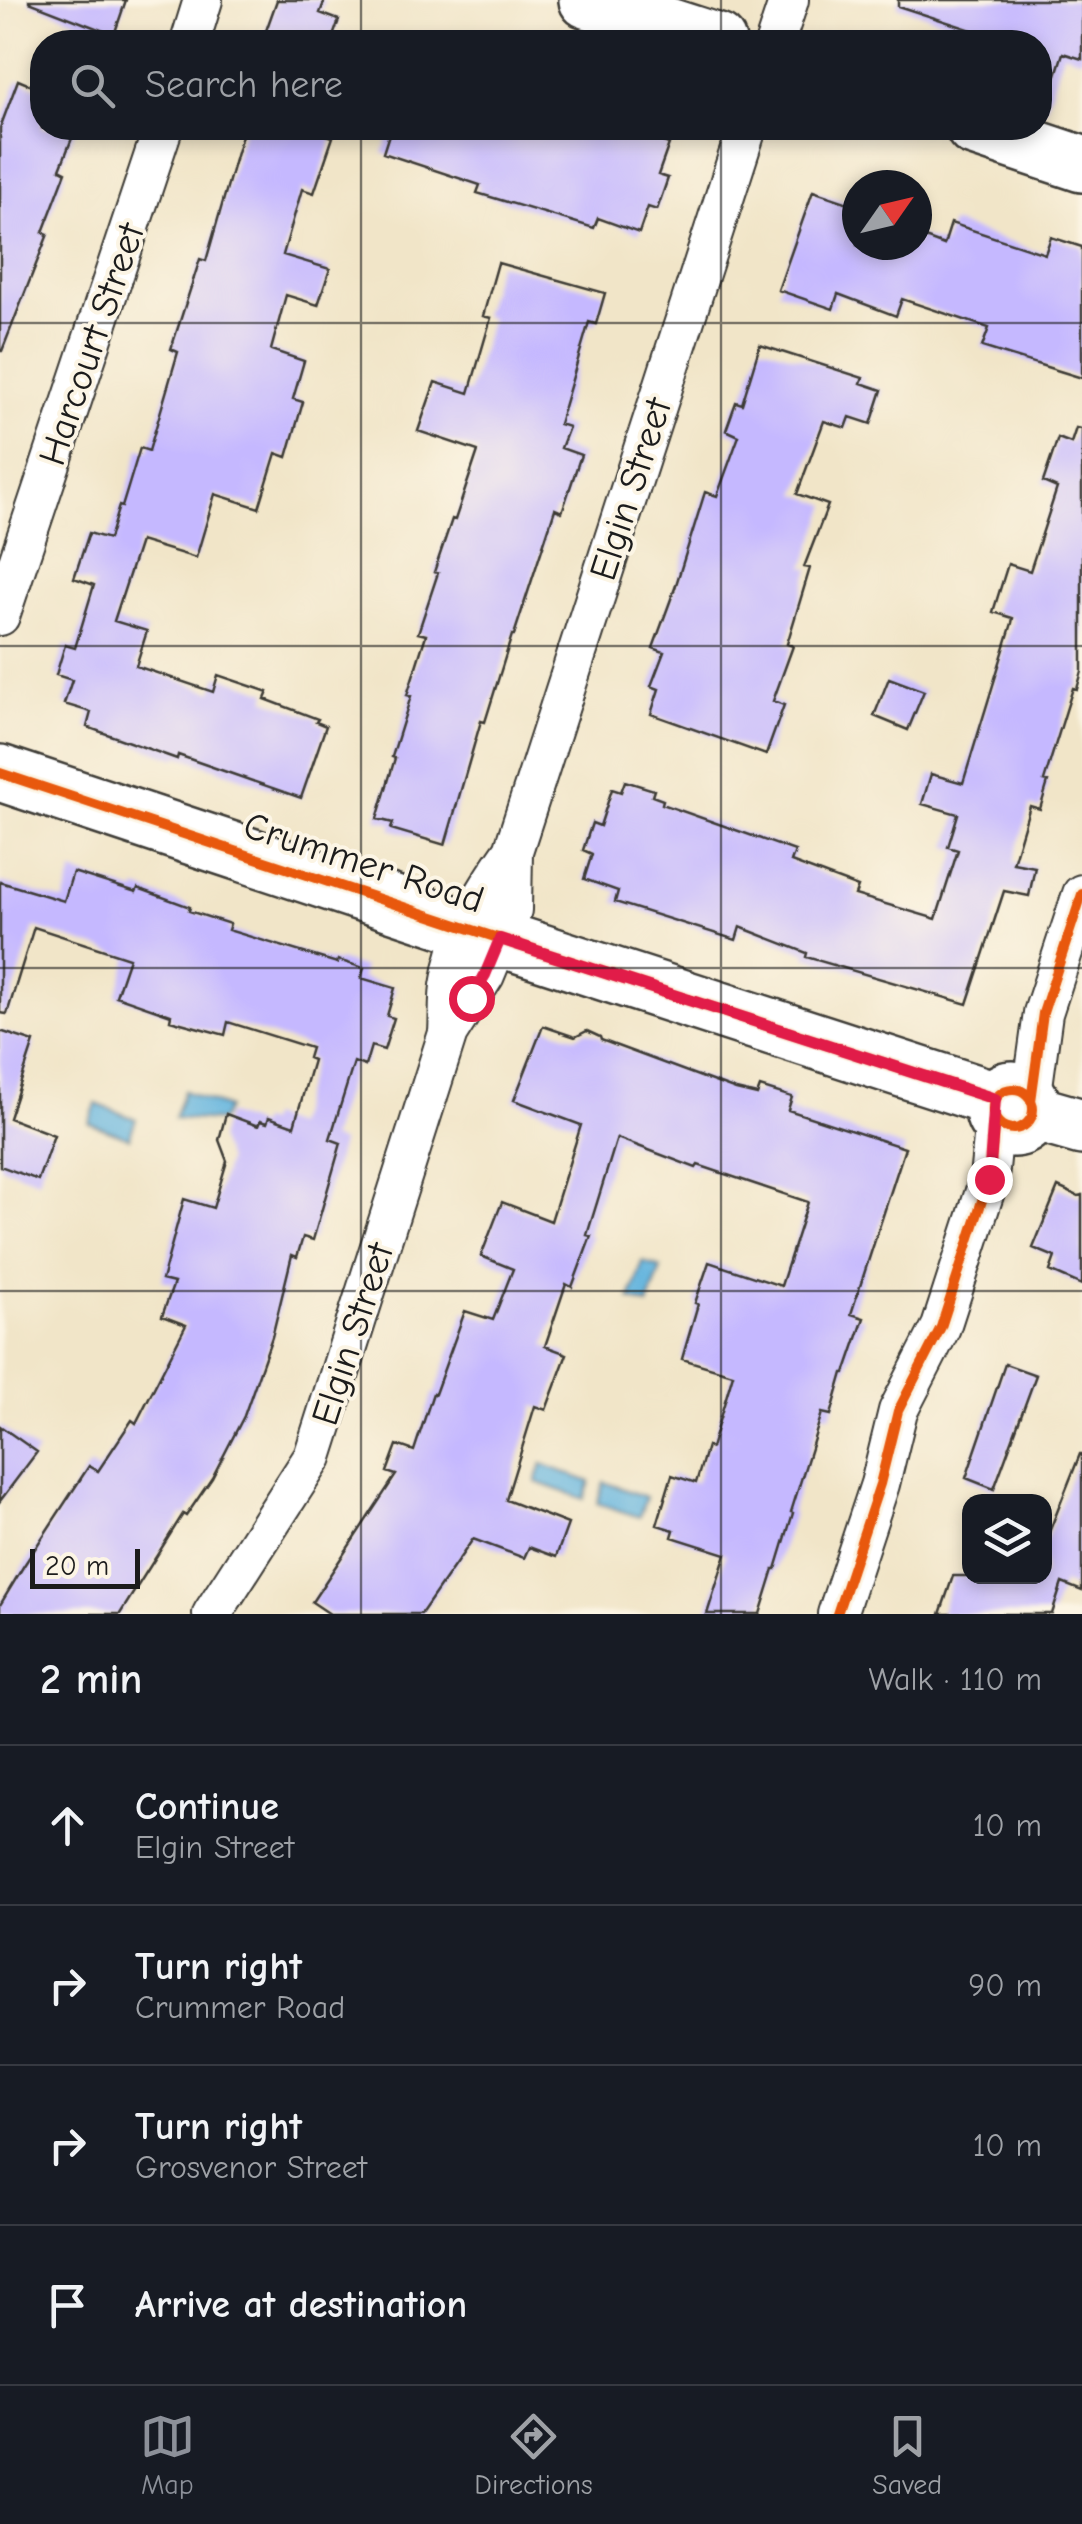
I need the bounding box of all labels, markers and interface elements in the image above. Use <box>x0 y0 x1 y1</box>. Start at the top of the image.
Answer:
search box <box>30 30 1052 140</box>
icon: search <box>65 58 120 113</box>
text: Search here <box>145 63 343 107</box>
north arrow <box>842 170 932 260</box>
street label: Harcourt Street <box>30 217 154 471</box>
street label: Elgin Street <box>581 392 681 586</box>
street label: Crummer Road <box>238 803 489 922</box>
route start <box>449 976 495 1022</box>
route end <box>967 1157 1013 1203</box>
street label: Elgin Street <box>303 1237 403 1431</box>
map controls <box>962 1494 1052 1584</box>
button: layers <box>962 1494 1052 1584</box>
scale bar <box>30 1544 140 1588</box>
text: 20 m <box>45 1550 109 1582</box>
text: 2 min <box>40 1655 142 1704</box>
text: Walk · 110 m <box>868 1661 1042 1698</box>
text: Continue <box>135 1785 279 1829</box>
icon: ahead <box>40 1798 95 1853</box>
text: 10 m <box>973 1807 1042 1844</box>
text: Elgin Street <box>135 1829 294 1866</box>
text: Turn right <box>135 1945 302 1989</box>
icon: right <box>40 1958 95 2013</box>
text: 90 m <box>968 1967 1042 2004</box>
text: Crummer Road <box>135 1989 345 2026</box>
text: Turn right <box>135 2105 302 2149</box>
icon: right <box>40 2118 95 2173</box>
text: 10 m <box>973 2127 1042 2164</box>
text: Grosvenor Street <box>135 2149 367 2186</box>
icon: arrive <box>40 2278 95 2333</box>
text: Arrive at destination <box>135 2283 467 2327</box>
tab: Map <box>140 2409 195 2501</box>
tab: Directions <box>474 2409 593 2501</box>
tab: Saved <box>872 2409 942 2501</box>

